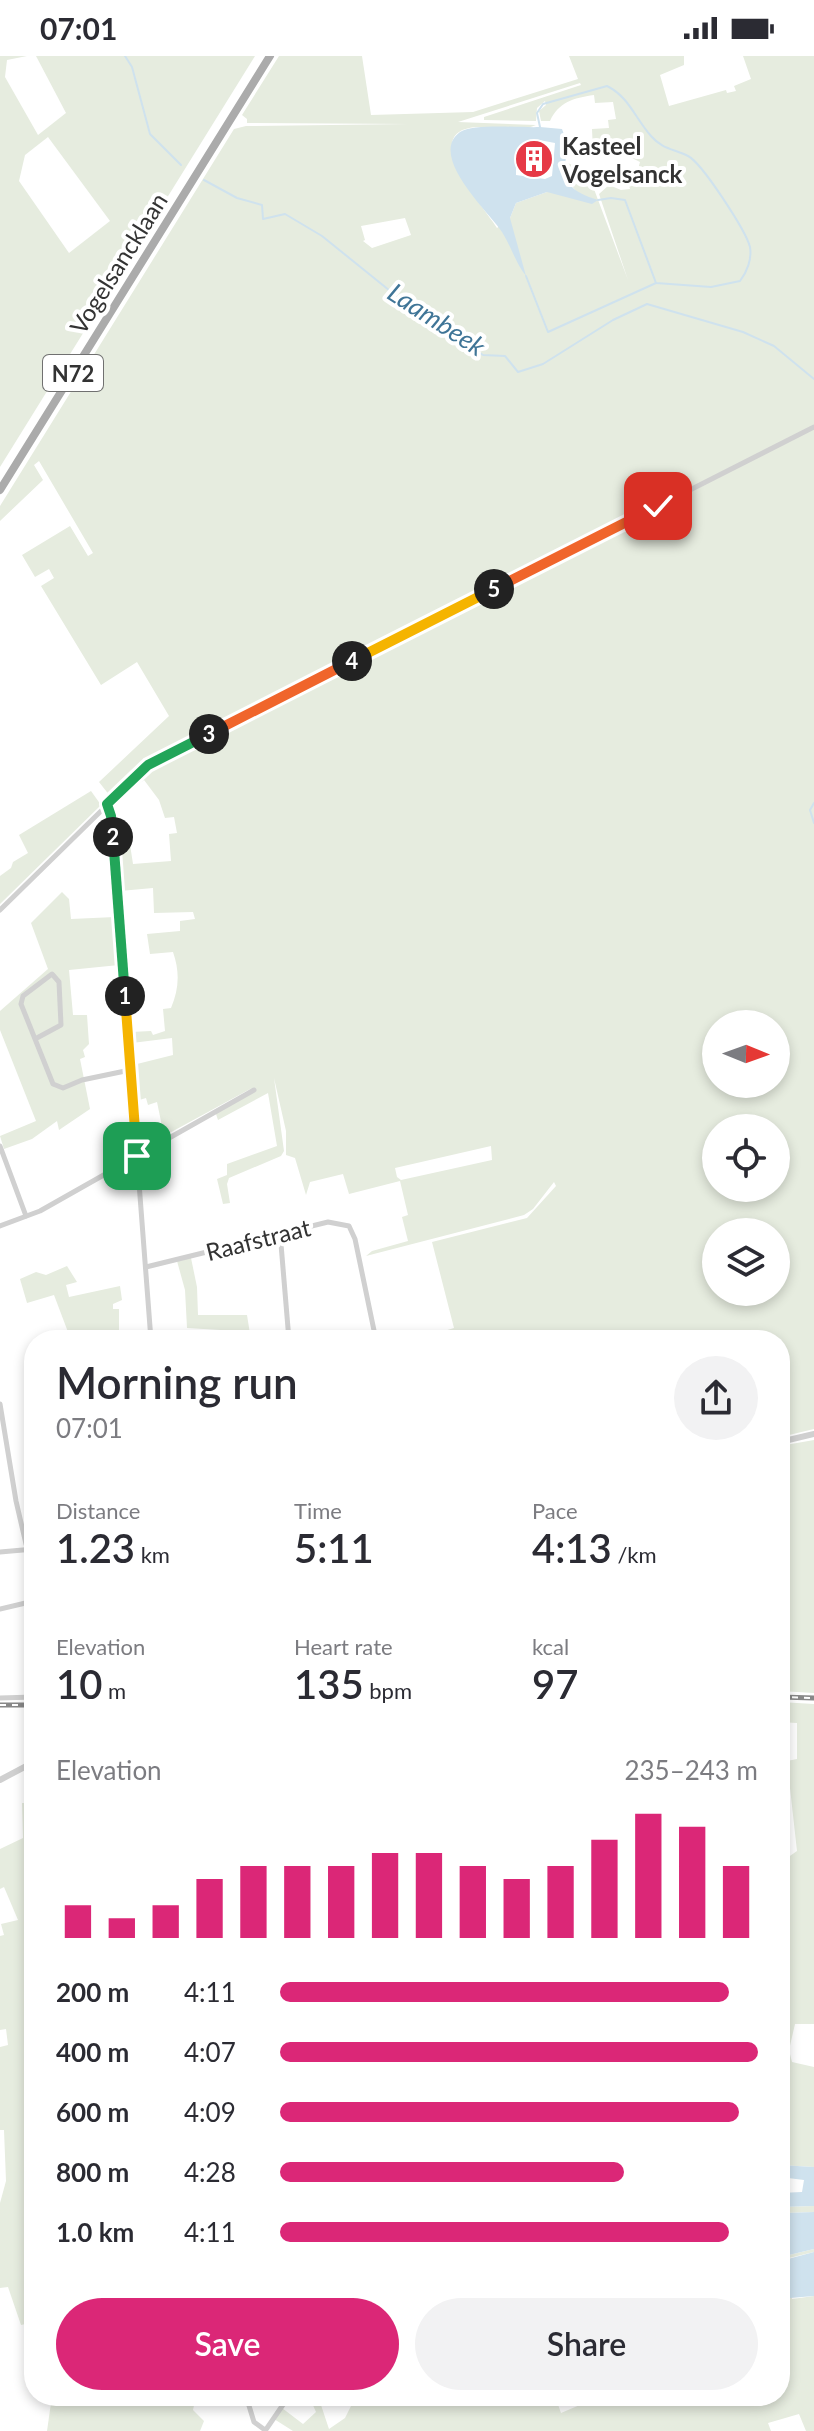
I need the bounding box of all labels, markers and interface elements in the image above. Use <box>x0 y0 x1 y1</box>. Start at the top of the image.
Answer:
text: 07:01 <box>40 10 117 46</box>
place label: Kasteel Vogelsanck <box>561 131 683 188</box>
building icon: Kasteel Vogelsanck <box>513 138 555 180</box>
street label: Vogelsancklaan <box>63 187 173 339</box>
water label: Laambeek <box>382 276 492 363</box>
road number: N72 <box>43 355 103 391</box>
pin <box>624 472 692 540</box>
icon: check <box>636 484 680 528</box>
pin: 5 <box>474 569 514 609</box>
text: 5 <box>488 575 500 602</box>
pin: 4 <box>332 641 372 681</box>
text: 4 <box>346 647 358 674</box>
pin: 3 <box>189 714 229 754</box>
text: 3 <box>203 720 215 747</box>
pin: 2 <box>93 817 133 857</box>
text: 2 <box>107 823 119 850</box>
pin: 1 <box>105 976 145 1016</box>
text: 1 <box>119 982 131 1009</box>
north arrow <box>702 1010 790 1098</box>
map controls <box>702 1010 790 1306</box>
button: locate <box>702 1114 790 1202</box>
pin <box>103 1122 171 1190</box>
icon: arrive <box>115 1134 159 1178</box>
street label: Raafstraat <box>203 1212 314 1266</box>
button: layers <box>702 1218 790 1306</box>
text: Morning run <box>56 1356 298 1408</box>
button: share <box>674 1356 758 1440</box>
text: 07:01 <box>56 1412 123 1444</box>
text: Distance <box>56 1497 140 1524</box>
text: Time <box>294 1497 342 1524</box>
text: Pace <box>532 1497 578 1524</box>
text: 1.23 <box>56 1524 135 1572</box>
text: 5:11 <box>294 1524 374 1572</box>
text: 4:13 <box>532 1524 612 1572</box>
text: km <box>135 1541 170 1568</box>
text: /km <box>612 1541 657 1568</box>
text: Elevation <box>56 1633 145 1660</box>
text: Heart rate <box>294 1633 393 1660</box>
text: kcal <box>532 1633 569 1660</box>
text: 10 <box>56 1660 102 1708</box>
text: 135 <box>294 1660 364 1708</box>
text: 97 <box>532 1660 578 1708</box>
text: m <box>102 1677 126 1704</box>
text: bpm <box>364 1677 412 1704</box>
text: Elevation <box>56 1754 162 1786</box>
text: 235–243 m <box>624 1754 758 1786</box>
text: 200 m <box>56 1976 129 2008</box>
text: 4:11 <box>184 1976 236 2008</box>
text: 400 m <box>56 2036 129 2068</box>
text: 4:07 <box>184 2036 236 2068</box>
text: 600 m <box>56 2096 129 2128</box>
text: 4:09 <box>184 2096 236 2128</box>
text: 800 m <box>56 2156 129 2188</box>
text: 4:28 <box>184 2156 236 2188</box>
text: 1.0 km <box>56 2216 134 2248</box>
text: 4:11 <box>184 2216 236 2248</box>
button: Save <box>56 2298 399 2390</box>
button: Share <box>415 2298 758 2390</box>

